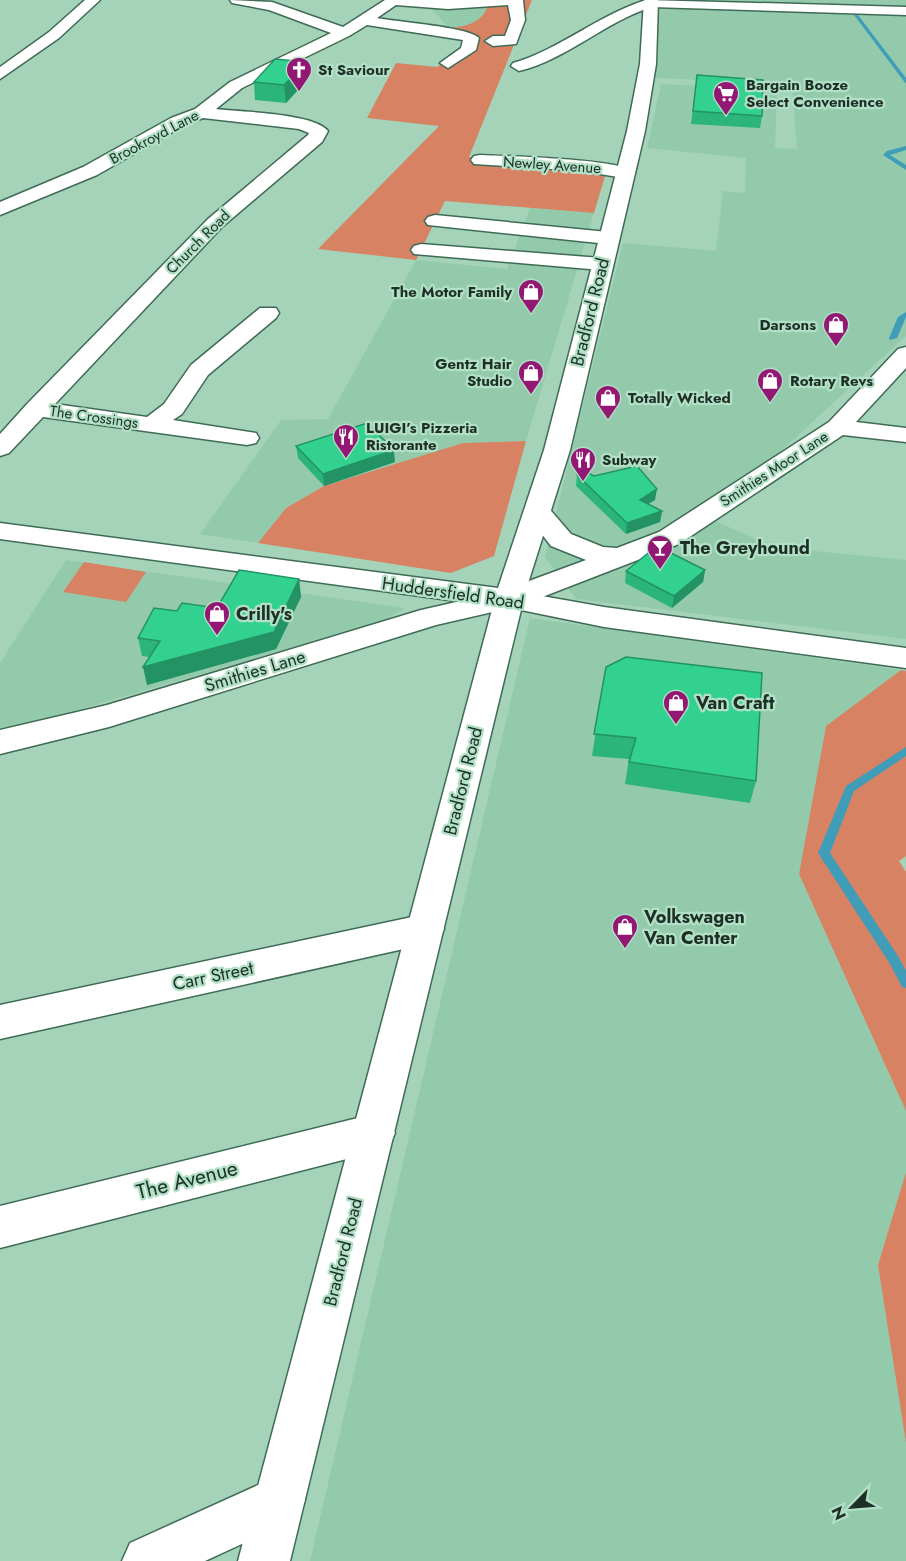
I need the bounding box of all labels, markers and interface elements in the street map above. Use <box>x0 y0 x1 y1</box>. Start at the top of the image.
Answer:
church icon: St Saviour <box>284 55 314 93</box>
place label: St Saviour <box>318 59 391 81</box>
place label: Bargain Booze Select Convenience <box>746 74 884 113</box>
supermarket icon: Bargain Booze Select Convenience <box>711 79 741 117</box>
street label: Brookroyd Lane <box>105 104 203 170</box>
street label: Newley Avenue <box>502 151 602 179</box>
street label: Church Road <box>161 205 235 279</box>
street label: Bradford Road <box>564 255 616 369</box>
shop icon: The Motor Family <box>516 277 546 315</box>
place label: The Motor Family <box>391 281 512 303</box>
shop icon: Darsons <box>821 310 851 348</box>
place label: Darsons <box>760 314 816 336</box>
place label: Gentz Hair Studio <box>435 353 513 392</box>
shop icon: Gentz Hair Studio <box>516 358 546 396</box>
shop icon: Rotary Revs <box>755 366 785 404</box>
place label: Rotary Revs <box>790 370 873 392</box>
shop icon: Totally Wicked <box>593 383 623 421</box>
place label: Totally Wicked <box>628 387 731 409</box>
street label: The Crossings <box>48 400 140 434</box>
place label: LUIGI’s Pizzeria Ristorante <box>366 417 477 456</box>
restaurant icon: LUIGI’s Pizzeria Ristorante <box>331 422 361 460</box>
street label: Smithies Moor Lane <box>716 426 833 512</box>
restaurant icon: Subway <box>568 445 598 483</box>
place label: Subway <box>602 449 656 471</box>
bar icon: The Greyhound <box>645 533 675 571</box>
place label: The Greyhound <box>680 535 810 561</box>
street label: Huddersfield Road <box>380 570 526 616</box>
shop icon: Crilly's <box>202 599 232 637</box>
place label: Crilly's <box>236 601 292 627</box>
street label: Smithies Lane <box>201 643 309 699</box>
shop icon: Van Craft <box>661 688 691 726</box>
place label: Van Craft <box>695 690 775 716</box>
street label: Bradford Road <box>437 724 489 838</box>
place label: Volkswagen Van Center <box>643 904 745 951</box>
shop icon: Volkswagen Van Center <box>610 912 640 950</box>
street label: Carr Street <box>170 955 256 997</box>
street label: The Avenue <box>133 1153 241 1207</box>
street label: Bradford Road <box>317 1195 369 1309</box>
north arrow <box>822 1477 882 1537</box>
text: N <box>826 1503 852 1524</box>

